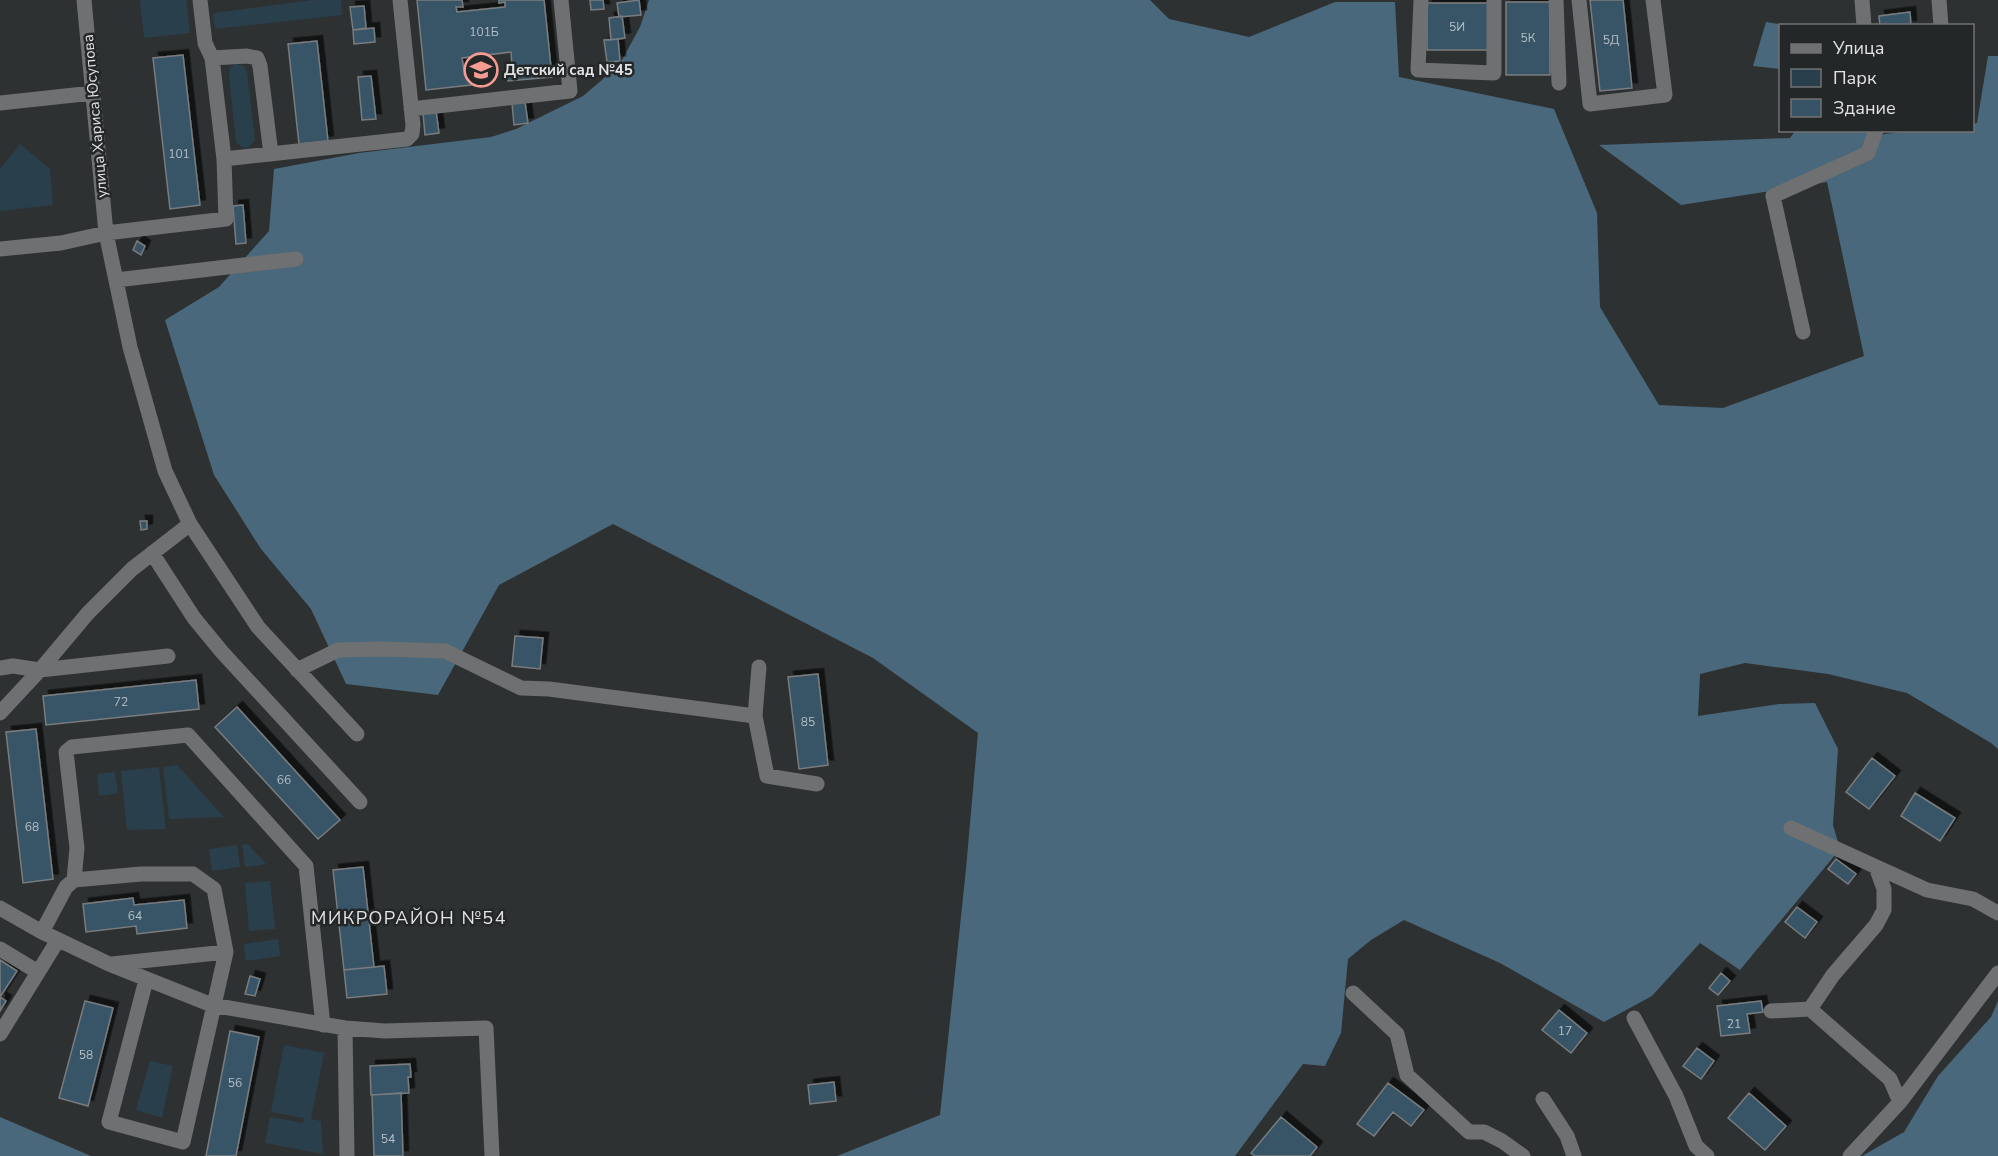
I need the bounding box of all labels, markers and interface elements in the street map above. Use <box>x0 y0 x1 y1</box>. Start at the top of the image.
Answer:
house number: 5И <box>1449 19 1465 35</box>
house number: 101Б <box>469 24 499 40</box>
legend <box>1779 24 1974 132</box>
house number: 5К <box>1521 30 1536 46</box>
house number: 5Д <box>1603 32 1620 48</box>
street label: улица Хариса Юсупова <box>78 33 112 199</box>
text: Улица <box>1832 36 1884 60</box>
school or university icon: Детский сад №45 <box>463 52 499 88</box>
place label: Детский сад №45 <box>504 60 633 80</box>
text: Парк <box>1833 66 1877 90</box>
text: Здание <box>1833 96 1896 120</box>
house number: 101 <box>168 146 190 162</box>
house number: 72 <box>114 694 128 710</box>
house number: 85 <box>801 714 815 730</box>
house number: 66 <box>277 772 291 788</box>
house number: 68 <box>25 819 39 835</box>
district label: МИКРОРАЙОН №54 <box>311 906 507 930</box>
house number: 64 <box>128 908 142 924</box>
house number: 21 <box>1727 1016 1741 1032</box>
house number: 17 <box>1558 1023 1572 1039</box>
house number: 58 <box>79 1047 93 1063</box>
house number: 56 <box>228 1075 242 1091</box>
house number: 54 <box>381 1131 395 1147</box>

